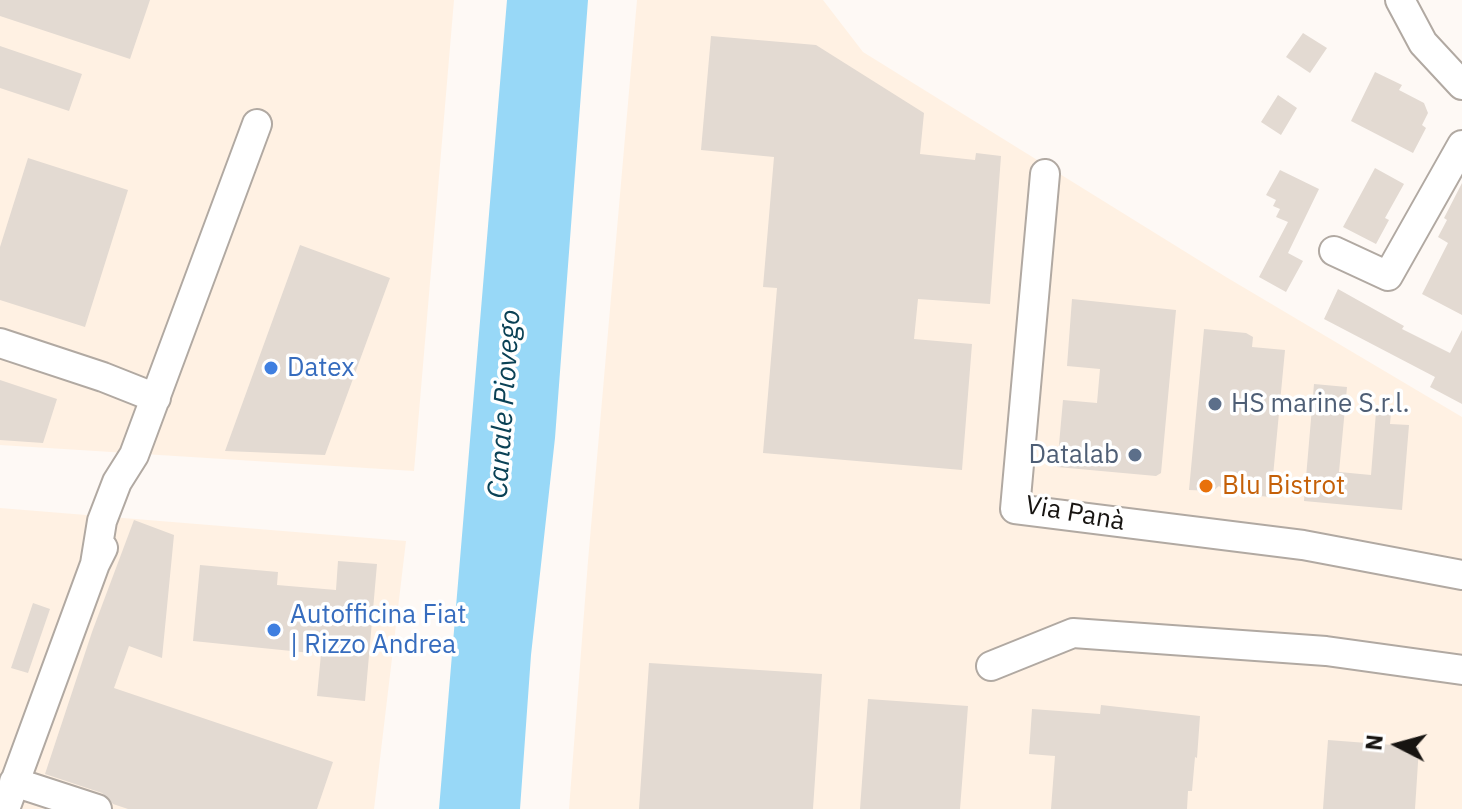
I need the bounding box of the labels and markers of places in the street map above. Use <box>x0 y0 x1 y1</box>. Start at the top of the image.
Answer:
place label: Datex <box>287 352 354 384</box>
marker: Datex <box>262 359 280 377</box>
place label: HS marine S.r.l. <box>1231 388 1410 420</box>
marker: HS marine S.r.l. <box>1206 395 1224 413</box>
place label: Datalab <box>1029 439 1119 471</box>
marker: Datalab <box>1126 446 1144 464</box>
place label: Blu Bistrot <box>1222 470 1345 502</box>
marker: Blu Bistrot <box>1197 477 1215 495</box>
place label: Autofficina Fiat | Rizzo Andrea <box>290 599 466 660</box>
marker: Autofficina Fiat | Rizzo Andrea <box>265 621 283 639</box>

